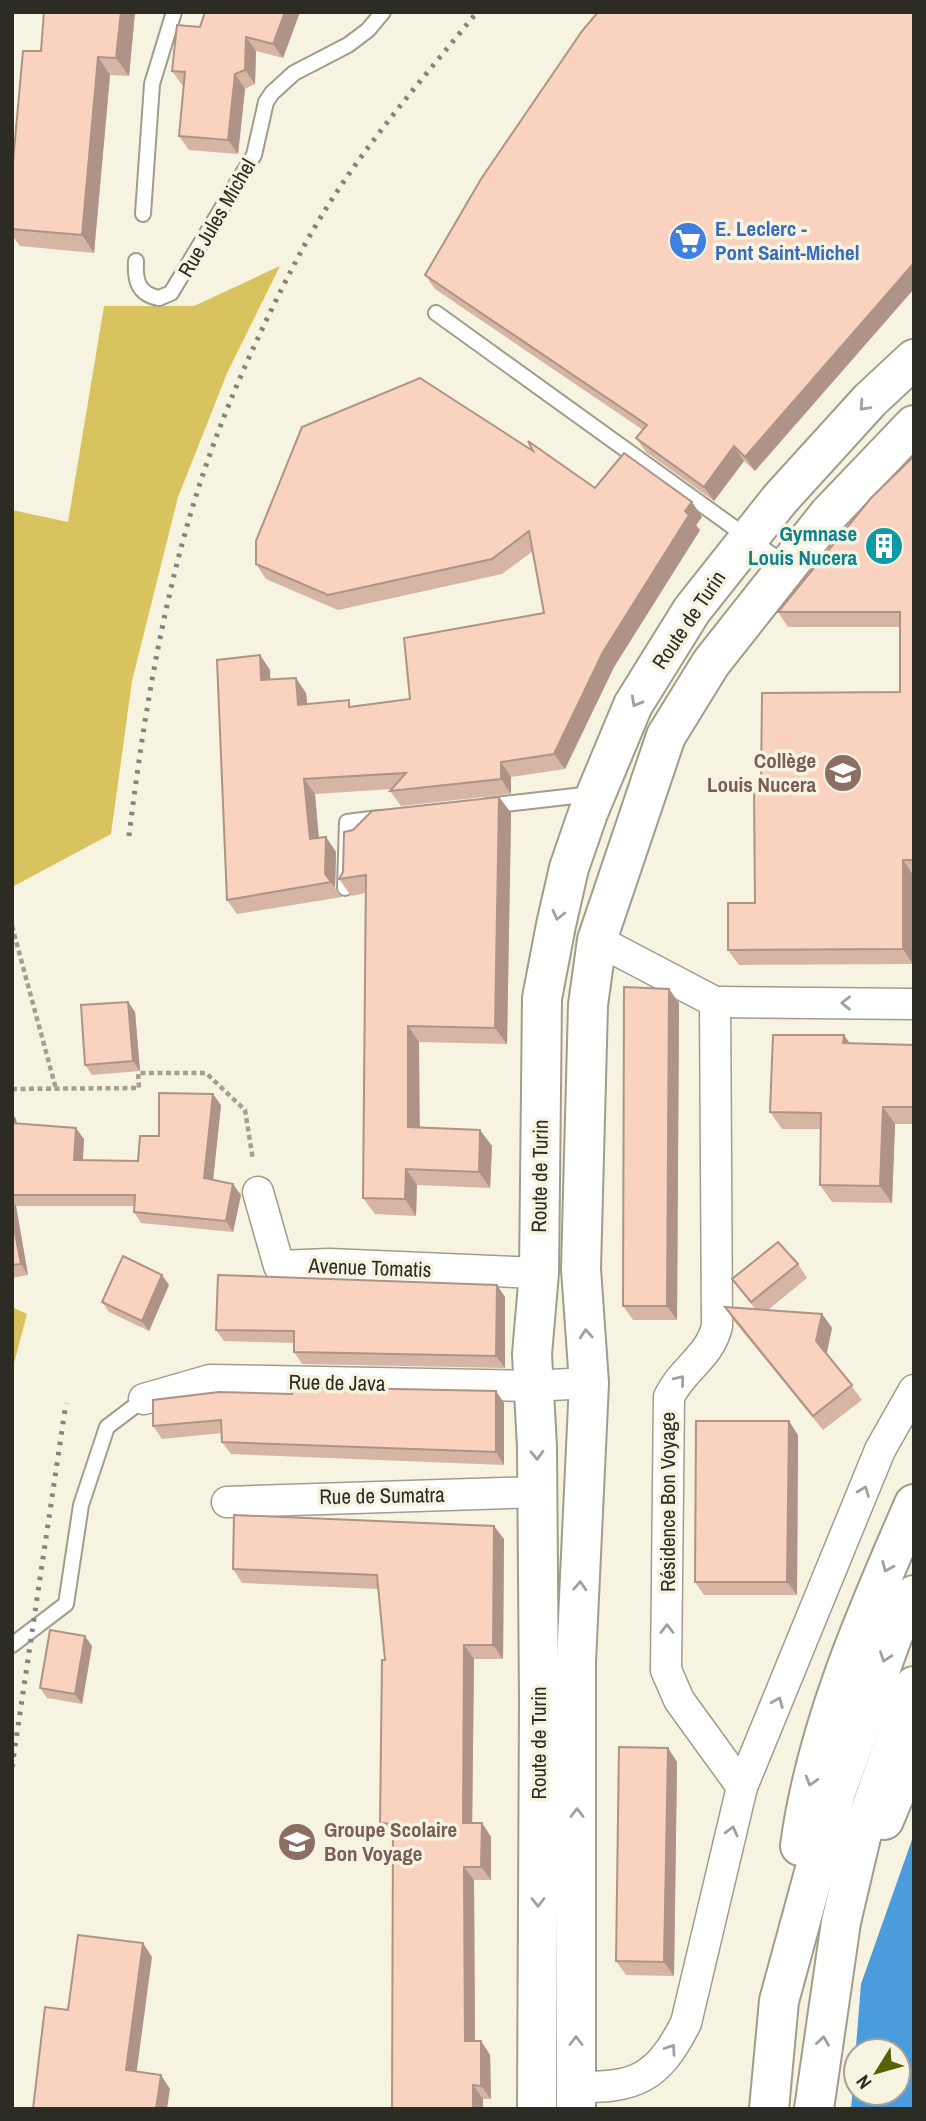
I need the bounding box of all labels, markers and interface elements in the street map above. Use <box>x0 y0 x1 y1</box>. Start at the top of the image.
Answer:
street label: Rue Jules Michel <box>171 153 262 282</box>
place label: E. Leclerc - Pont Saint-Michel <box>715 214 859 267</box>
supermarket icon: E. Leclerc - Pont Saint-Michel <box>667 220 709 262</box>
one-way arrow <box>860 398 873 411</box>
place label: Gymnase Louis Nucera <box>748 519 857 572</box>
building icon: Gymnase Louis Nucera <box>863 525 905 567</box>
street label: Route de Turin <box>645 565 732 675</box>
one-way arrow <box>631 695 644 707</box>
place label: Collège Louis Nucera <box>707 746 816 799</box>
school or university icon: Collège Louis Nucera <box>822 752 864 794</box>
one-way arrow <box>552 909 566 921</box>
one-way arrow <box>840 995 850 1011</box>
street label: Route de Turin <box>524 1119 555 1233</box>
street label: Avenue Tomatis <box>307 1251 432 1284</box>
one-way arrow <box>579 1328 594 1339</box>
street label: Rue de Java <box>288 1367 386 1398</box>
one-way arrow <box>671 1376 684 1388</box>
street label: Résidence Bon Voyage <box>653 1412 682 1592</box>
one-way arrow <box>529 1449 544 1460</box>
street label: Rue de Sumatra <box>319 1480 445 1511</box>
one-way arrow <box>856 1485 870 1497</box>
one-way arrow <box>881 1560 895 1572</box>
one-way arrow <box>572 1580 587 1591</box>
one-way arrow <box>659 1623 675 1633</box>
one-way arrow <box>879 1650 893 1662</box>
street label: Route de Turin <box>524 1686 553 1800</box>
one-way arrow <box>770 1696 784 1708</box>
one-way arrow <box>804 1775 819 1787</box>
one-way arrow <box>570 1807 585 1818</box>
place label: Groupe Scolaire Bon Voyage <box>324 1815 457 1868</box>
school or university icon: Groupe Scolaire Bon Voyage <box>276 1821 318 1863</box>
one-way arrow <box>724 1826 738 1838</box>
one-way arrow <box>530 1898 546 1908</box>
one-way arrow <box>568 2035 584 2045</box>
one-way arrow <box>815 2035 830 2047</box>
north arrow <box>842 2037 912 2107</box>
one-way arrow <box>662 2044 675 2057</box>
text: N <box>850 2070 877 2095</box>

